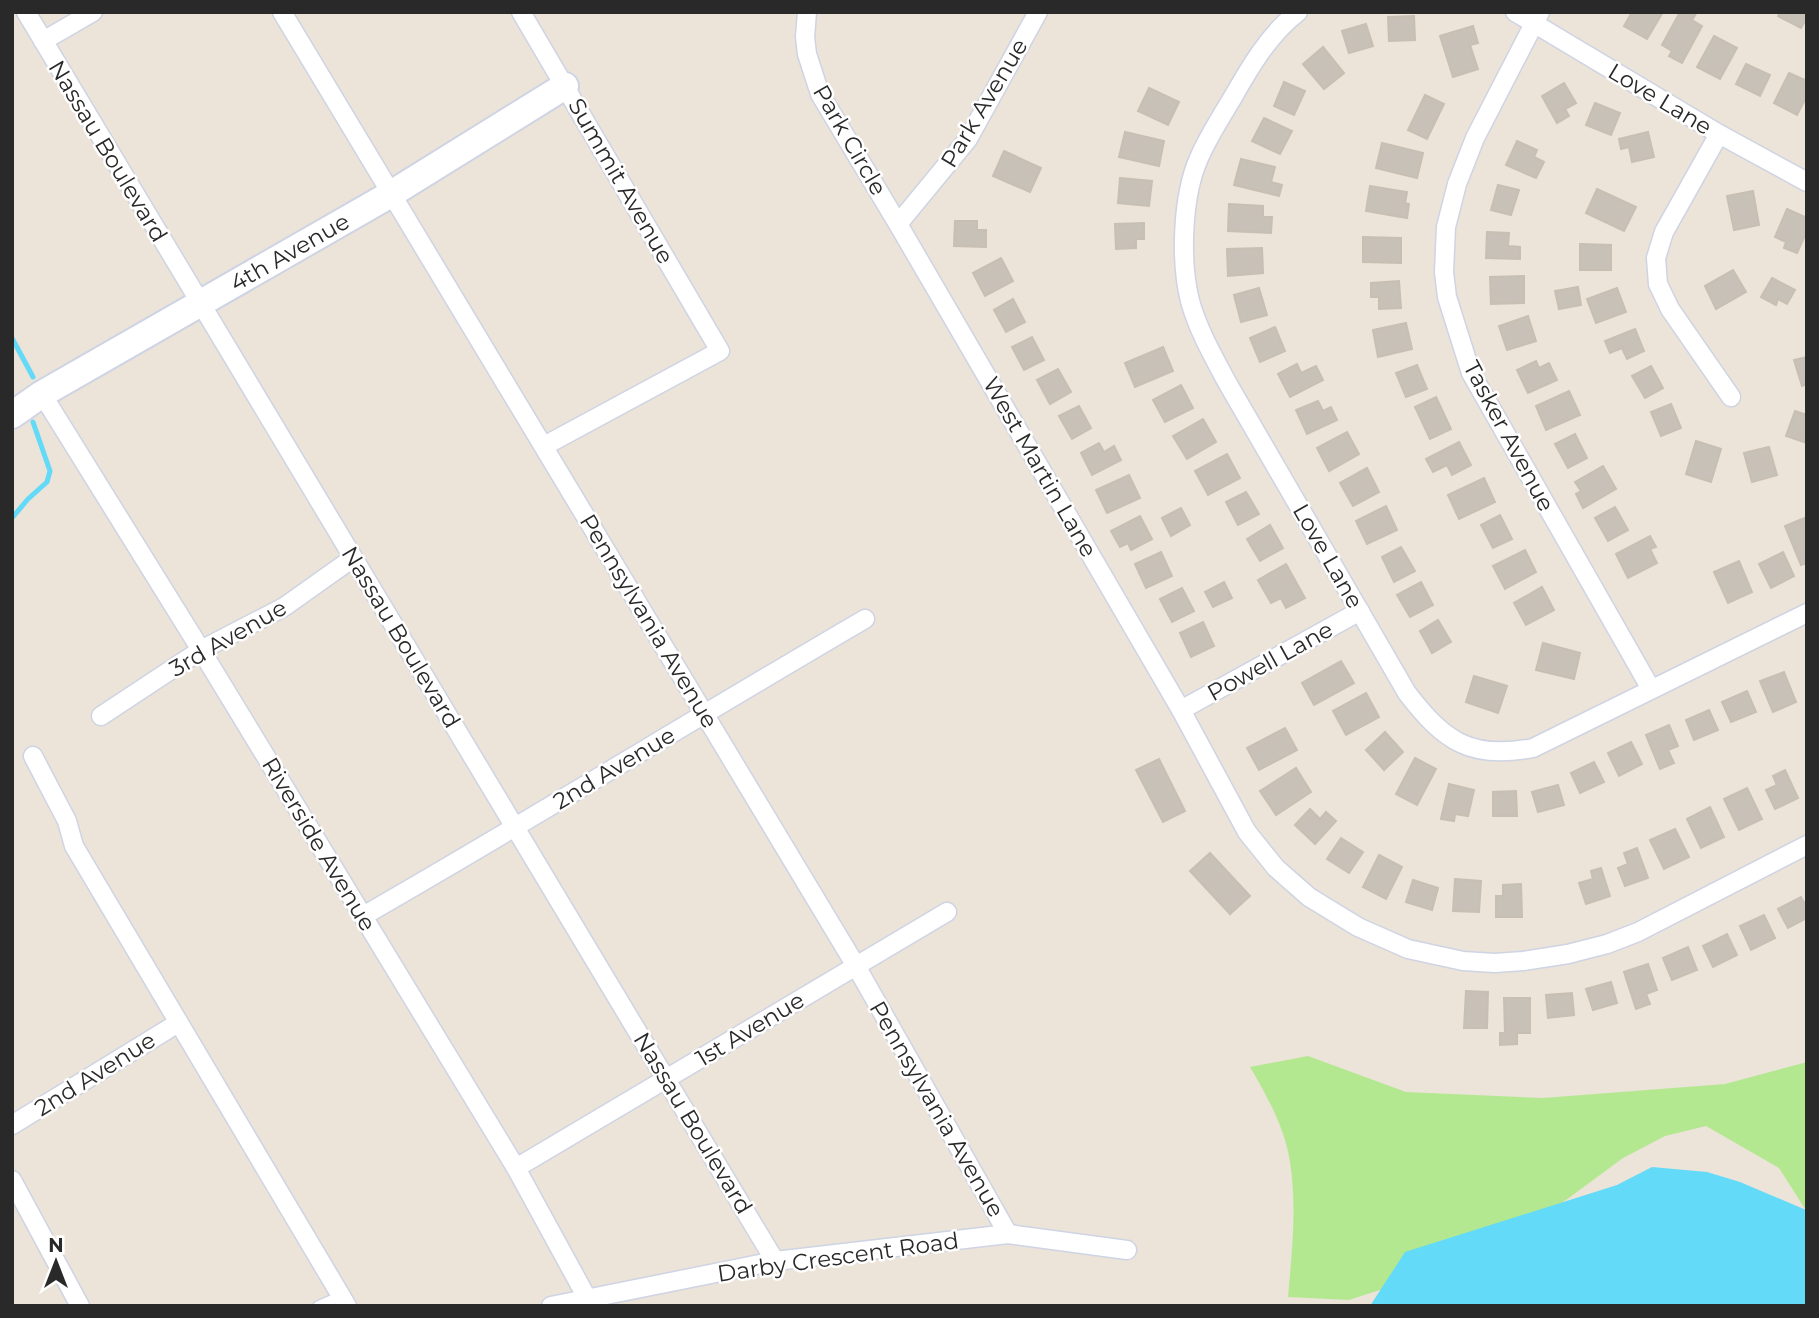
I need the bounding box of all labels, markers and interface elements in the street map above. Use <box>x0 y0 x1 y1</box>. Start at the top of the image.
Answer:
street label: Park Avenue <box>935 33 1033 173</box>
street label: Nassau Boulevard <box>43 55 173 247</box>
street label: Love Lane <box>1603 57 1717 141</box>
street label: Park Circle <box>807 80 893 200</box>
street label: Summit Avenue <box>562 93 680 269</box>
street label: 4th Avenue <box>225 207 354 297</box>
street label: Tasker Avenue <box>1458 356 1560 516</box>
street label: West Martin Lane <box>977 372 1103 562</box>
street label: Love Lane <box>1287 499 1369 613</box>
street label: Pennsylvania Avenue <box>574 509 724 733</box>
street label: Nassau Boulevard <box>336 541 466 733</box>
street label: 3rd Avenue <box>165 593 291 683</box>
street label: Powell Lane <box>1202 615 1338 707</box>
street label: 2nd Avenue <box>548 721 680 815</box>
street label: Riverside Avenue <box>256 752 382 936</box>
street label: 1st Avenue <box>691 986 809 1072</box>
street label: Pennsylvania Avenue <box>864 996 1010 1222</box>
street label: 2nd Avenue <box>29 1026 161 1122</box>
street label: Nassau Boulevard <box>628 1027 758 1219</box>
street label: Darby Crescent Road <box>716 1226 960 1288</box>
north arrow <box>21 1227 91 1297</box>
text: N <box>48 1234 64 1257</box>

